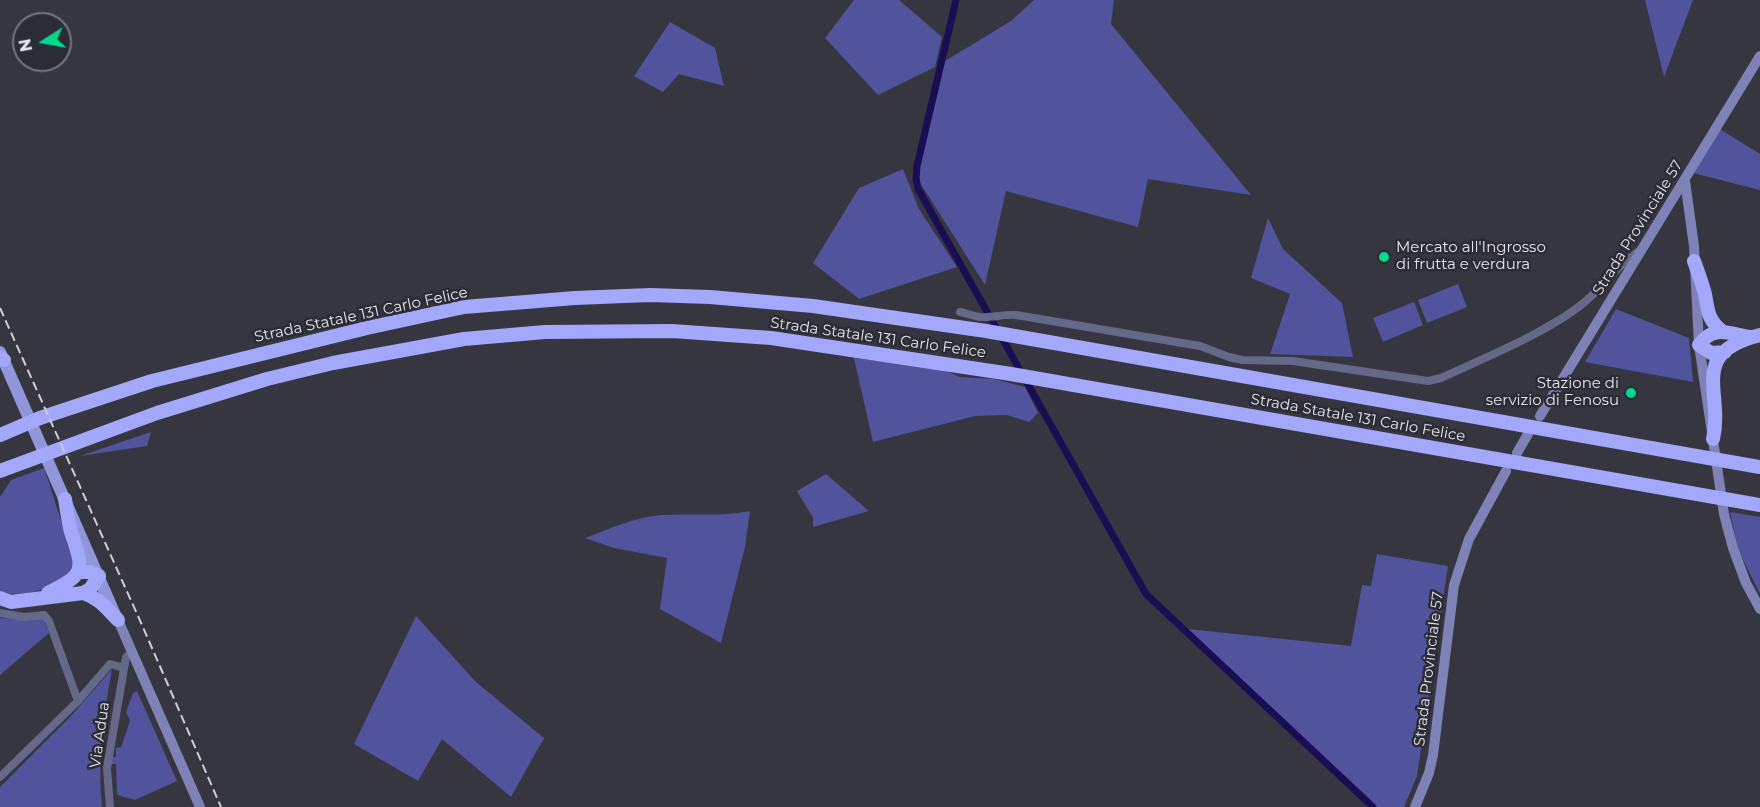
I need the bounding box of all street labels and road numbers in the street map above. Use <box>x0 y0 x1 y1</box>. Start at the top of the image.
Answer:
street label: Strada Provinciale 57 <box>1589 157 1687 299</box>
street label: Strada Statale 131 Carlo Felice <box>253 284 469 346</box>
street label: Strada Statale 131 Carlo Felice <box>769 314 987 362</box>
street label: Strada Statale 131 Carlo Felice <box>1249 390 1467 446</box>
street label: Strada Provinciale 57 <box>1411 591 1447 747</box>
street label: Via Adua <box>86 701 114 769</box>

